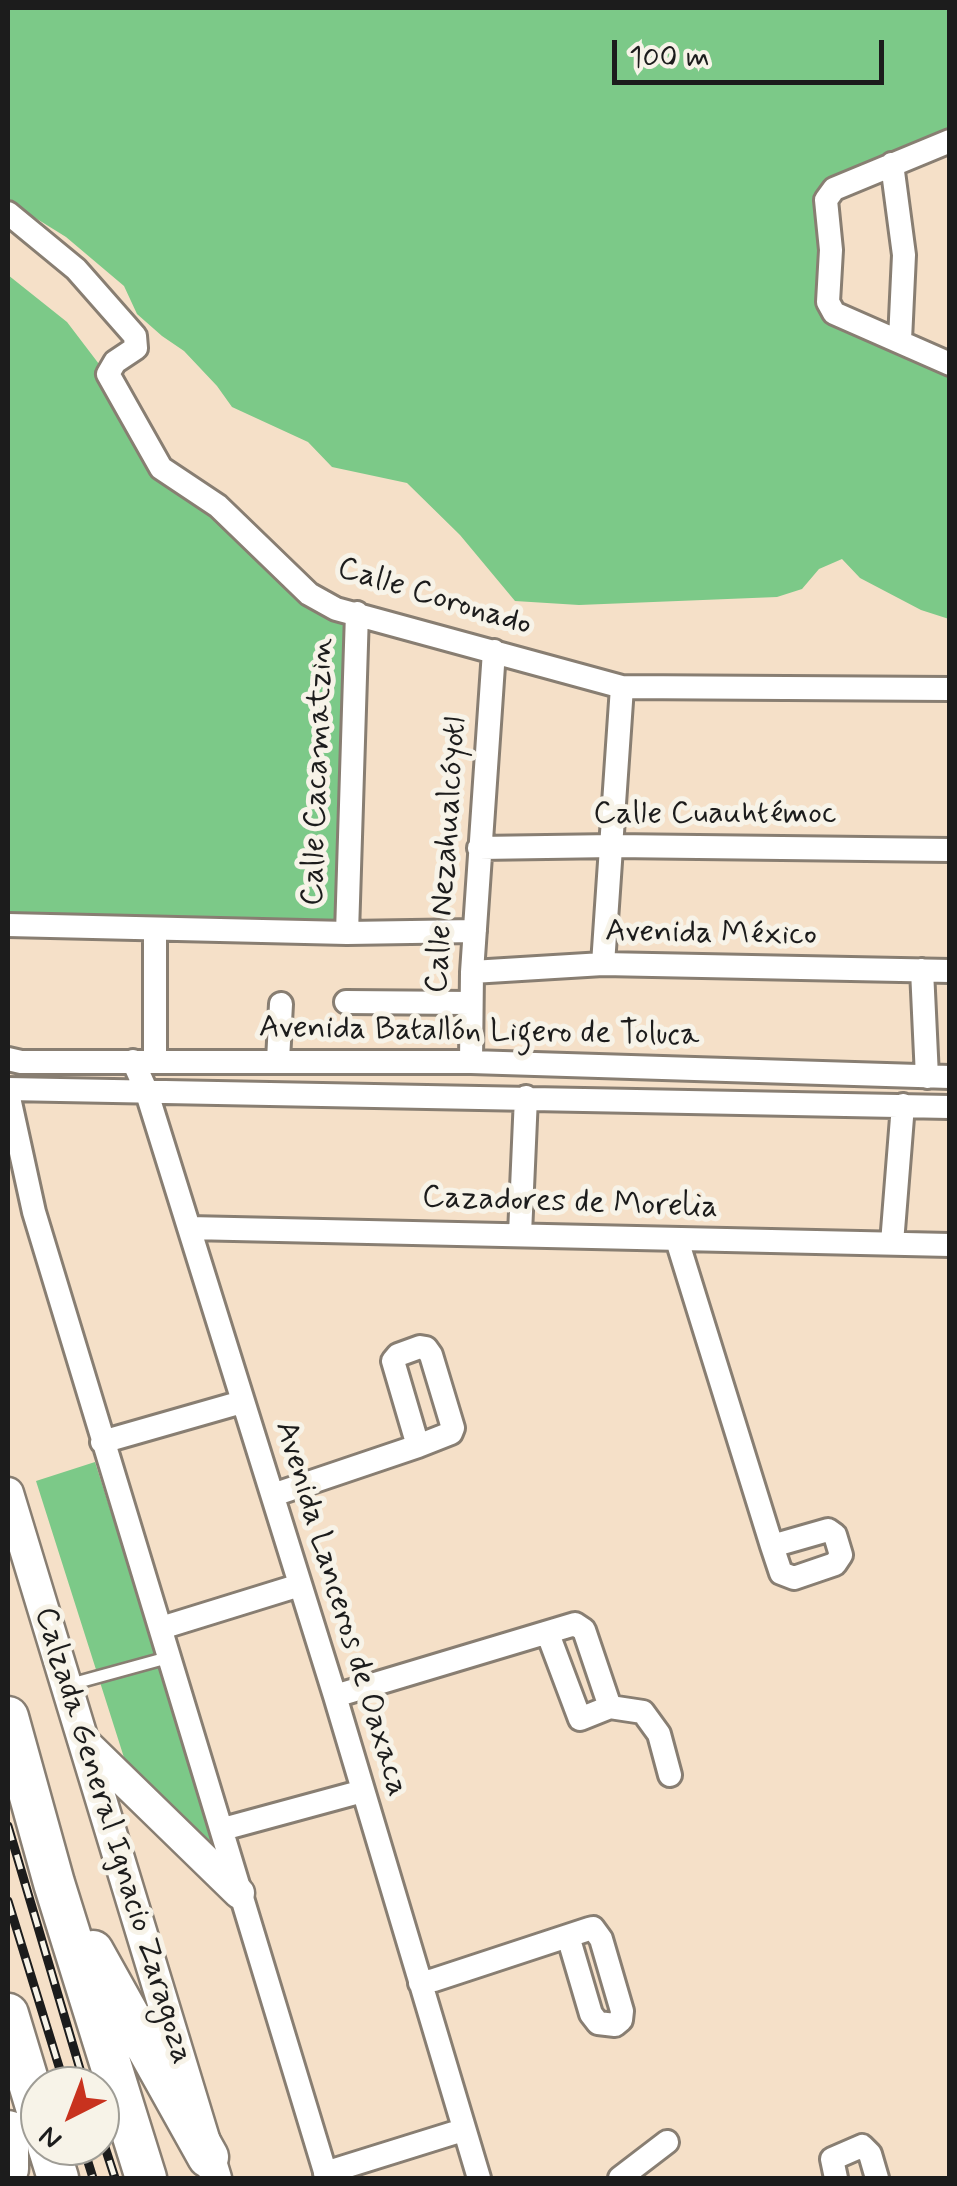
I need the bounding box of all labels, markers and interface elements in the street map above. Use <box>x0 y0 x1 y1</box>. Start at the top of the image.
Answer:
scale bar <box>617 20 890 82</box>
text: 100 m <box>629 38 710 77</box>
street label: Calle Coronado <box>332 550 536 646</box>
street label: Calle Cacamatzin <box>295 637 343 907</box>
street label: Calle Nezahualcóyotl <box>419 716 477 994</box>
street label: Calle Cuauhtémoc <box>593 796 837 834</box>
street label: Avenida México <box>605 914 817 956</box>
street label: Avenida Batallón Ligero de Toluca <box>258 1010 700 1056</box>
street label: Cazadores de Morelia <box>421 1180 719 1228</box>
street label: Avenida Lanceros de Oaxaca <box>265 1417 415 1801</box>
street label: Calzada General Ignacio Zaragoza <box>24 1603 200 2069</box>
north arrow <box>20 2066 120 2166</box>
text: N <box>32 2117 70 2157</box>

